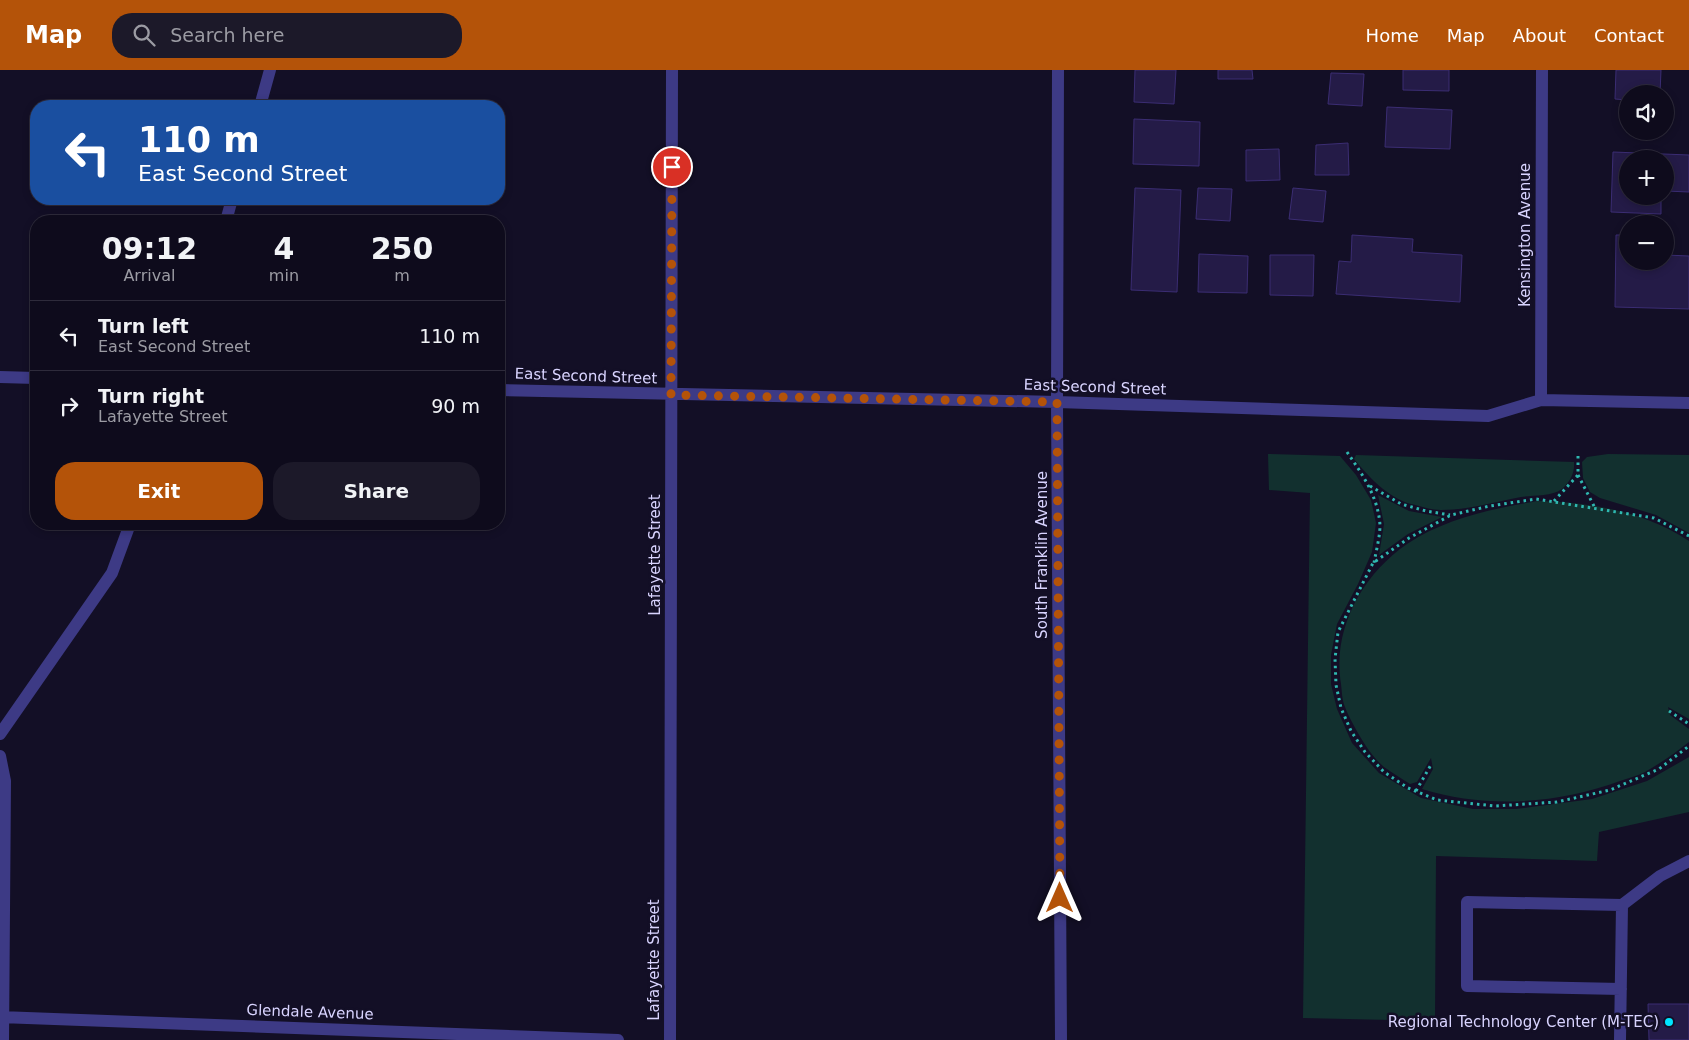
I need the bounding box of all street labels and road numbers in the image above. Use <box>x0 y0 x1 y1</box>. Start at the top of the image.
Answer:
street label: Kensington Avenue <box>1516 163 1534 307</box>
street label: East Second Street <box>514 365 658 387</box>
street label: East Second Street <box>1023 376 1167 398</box>
street label: South Franklin Avenue <box>1033 471 1051 639</box>
street label: Lafayette Street <box>646 494 664 616</box>
street label: Lafayette Street <box>645 899 663 1021</box>
street label: Glendale Avenue <box>246 1001 374 1023</box>

